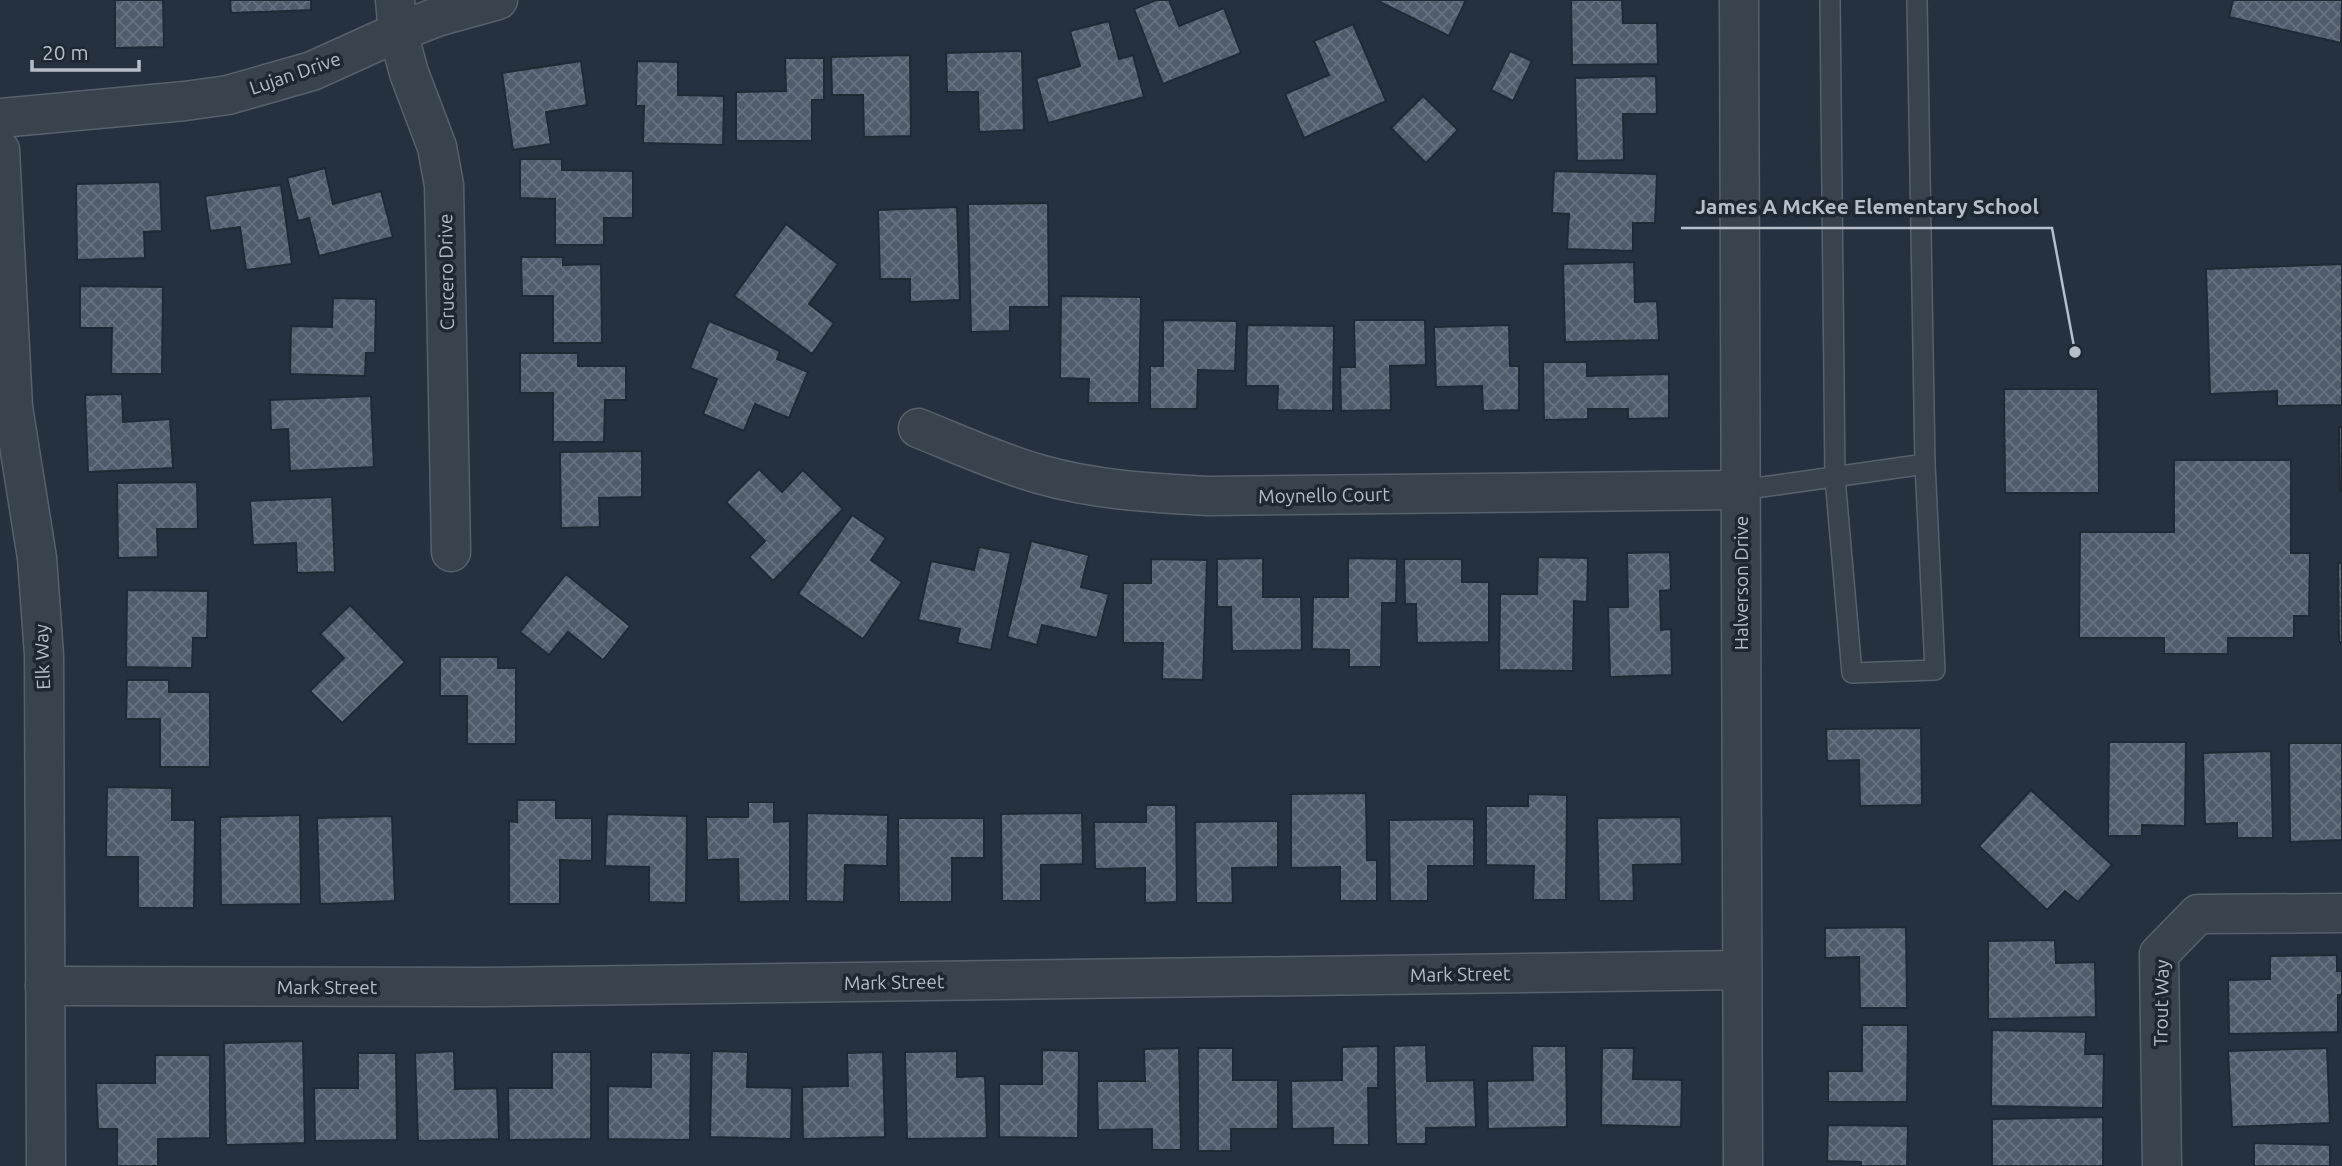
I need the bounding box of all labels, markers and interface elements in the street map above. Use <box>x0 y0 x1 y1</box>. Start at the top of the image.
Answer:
scale bar <box>32 28 138 72</box>
text: 20 m <box>42 40 89 64</box>
street label: Lujan Drive <box>246 47 344 99</box>
callout: James A McKee Elementary School <box>1681 186 2052 228</box>
text: James A McKee Elementary School <box>1695 194 2039 218</box>
street label: Crucero Drive <box>434 214 458 330</box>
street label: Moynello Court <box>1258 483 1391 507</box>
street label: Halverson Drive <box>1730 516 1752 650</box>
street label: Elk Way <box>30 624 54 690</box>
street label: Trout Way <box>2149 959 2173 1047</box>
street label: Mark Street <box>1410 962 1511 986</box>
street label: Mark Street <box>844 970 945 994</box>
street label: Mark Street <box>277 976 378 998</box>

